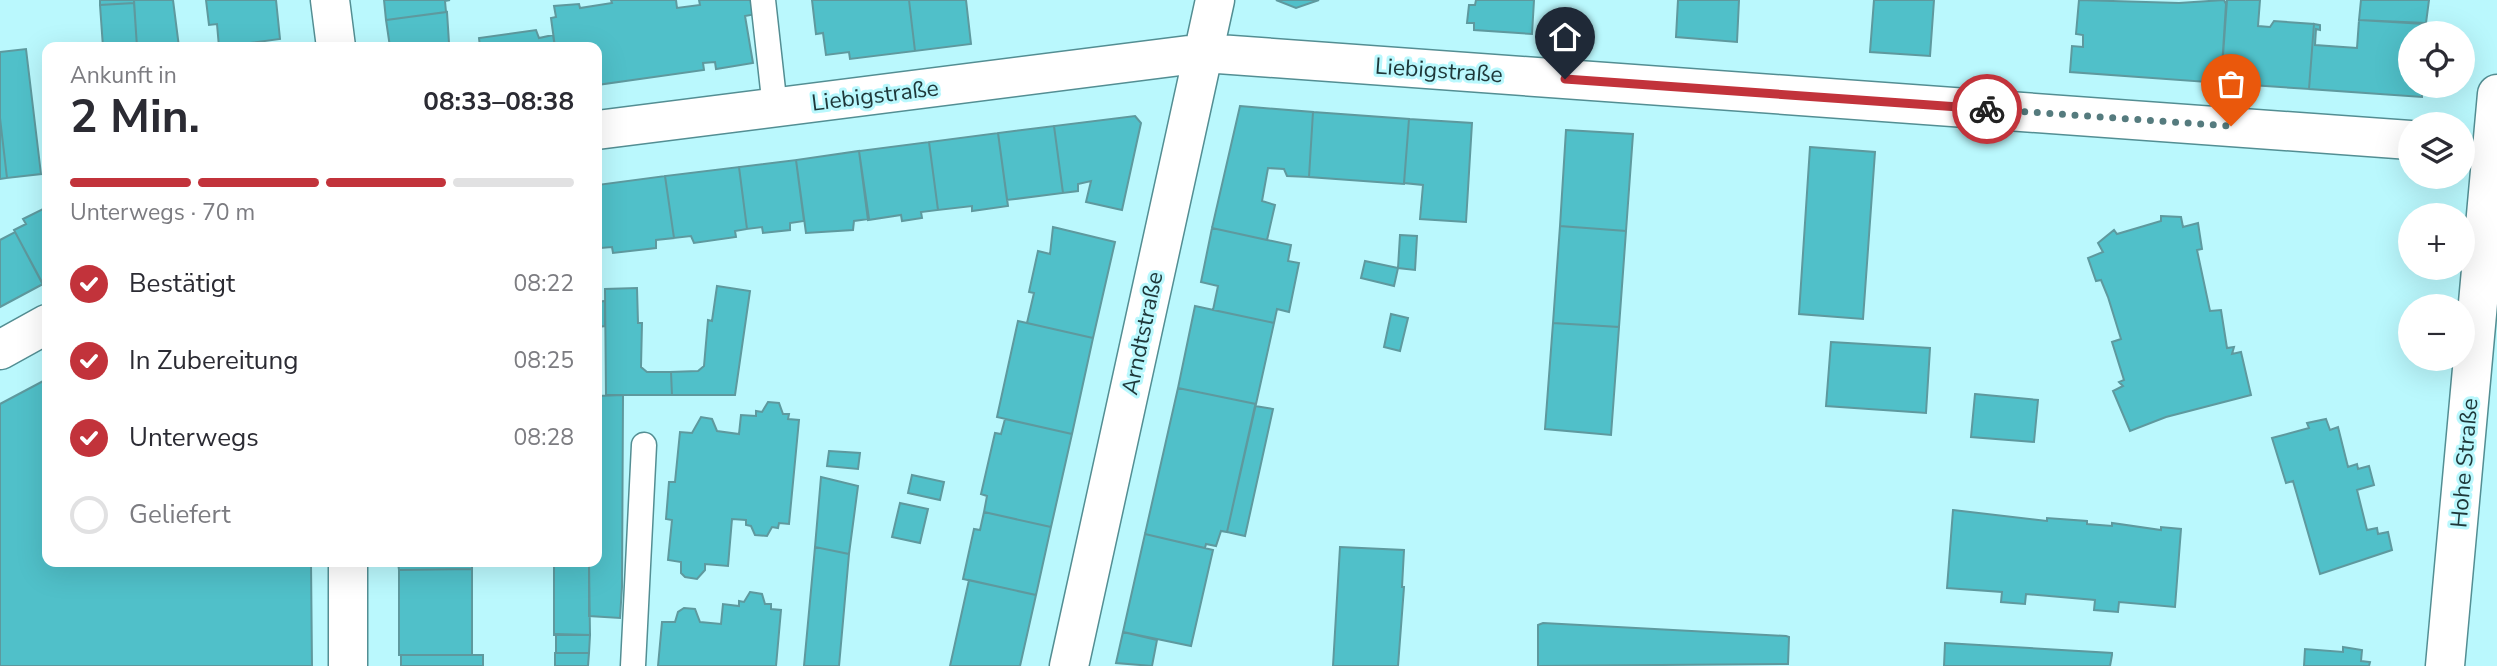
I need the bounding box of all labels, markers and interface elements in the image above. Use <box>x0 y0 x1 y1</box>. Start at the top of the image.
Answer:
pin <box>1535 7 1595 79</box>
icon: home <box>1546 18 1584 56</box>
map controls <box>2398 21 2475 371</box>
button: locate <box>2398 21 2475 98</box>
street label: Liebigstraße <box>1374 51 1504 90</box>
pin <box>2201 54 2261 126</box>
text: Ankunft in <box>70 60 177 91</box>
icon: bag <box>2212 65 2250 103</box>
street label: Liebigstraße <box>810 72 940 119</box>
courier <box>1952 74 2022 144</box>
text: 08:33–08:38 <box>423 84 574 119</box>
text: 2 Min. <box>70 85 200 148</box>
icon: bike <box>1968 90 2006 128</box>
button: layers <box>2398 112 2475 189</box>
text: Unterwegs · 70 m <box>70 197 255 228</box>
button: + <box>2398 203 2475 280</box>
icon: check <box>70 265 108 303</box>
text: Bestätigt <box>129 266 235 301</box>
text: 08:22 <box>514 268 574 299</box>
street label: Arndtstraße <box>1114 269 1171 398</box>
button: − <box>2398 294 2475 371</box>
icon: check <box>70 342 108 380</box>
text: In Zubereitung <box>129 343 298 378</box>
text: 08:25 <box>514 345 574 376</box>
street label: Hohe Straße <box>2443 397 2486 529</box>
icon: check <box>70 419 108 457</box>
text: Unterwegs <box>129 420 259 455</box>
text: 08:28 <box>514 422 574 453</box>
text: Geliefert <box>129 497 230 532</box>

